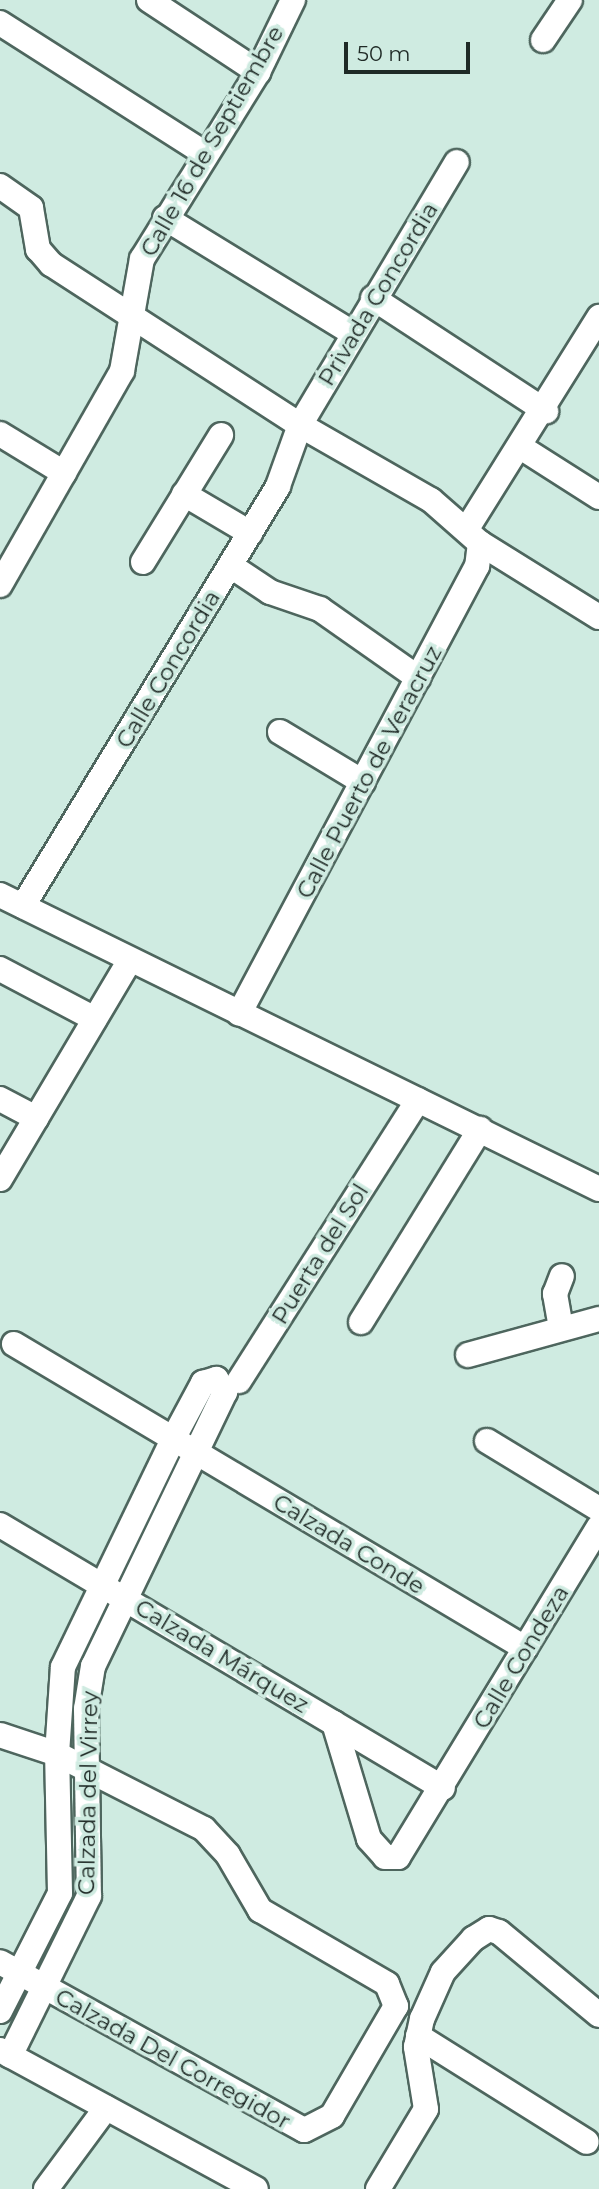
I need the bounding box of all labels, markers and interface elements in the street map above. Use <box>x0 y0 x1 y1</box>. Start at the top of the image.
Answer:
street label: Calle 16 de Septiembre <box>135 21 289 261</box>
scale bar <box>347 28 473 72</box>
text: 50 m <box>357 41 411 66</box>
street label: Privada Concordia <box>312 197 444 391</box>
street label: Calle Concordia <box>110 585 226 753</box>
street label: Calle Puerto de Veracruz <box>291 641 447 903</box>
street label: Puerta del Sol <box>266 1179 374 1329</box>
street label: Calzada Conde <box>268 1488 430 1600</box>
street label: Calle Condeza <box>467 1580 575 1734</box>
street label: Calzada Márquez <box>130 1593 314 1719</box>
street label: Calzada del Virrey <box>72 1691 104 1895</box>
street label: Calzada Del Corregidor <box>51 1983 295 2135</box>

